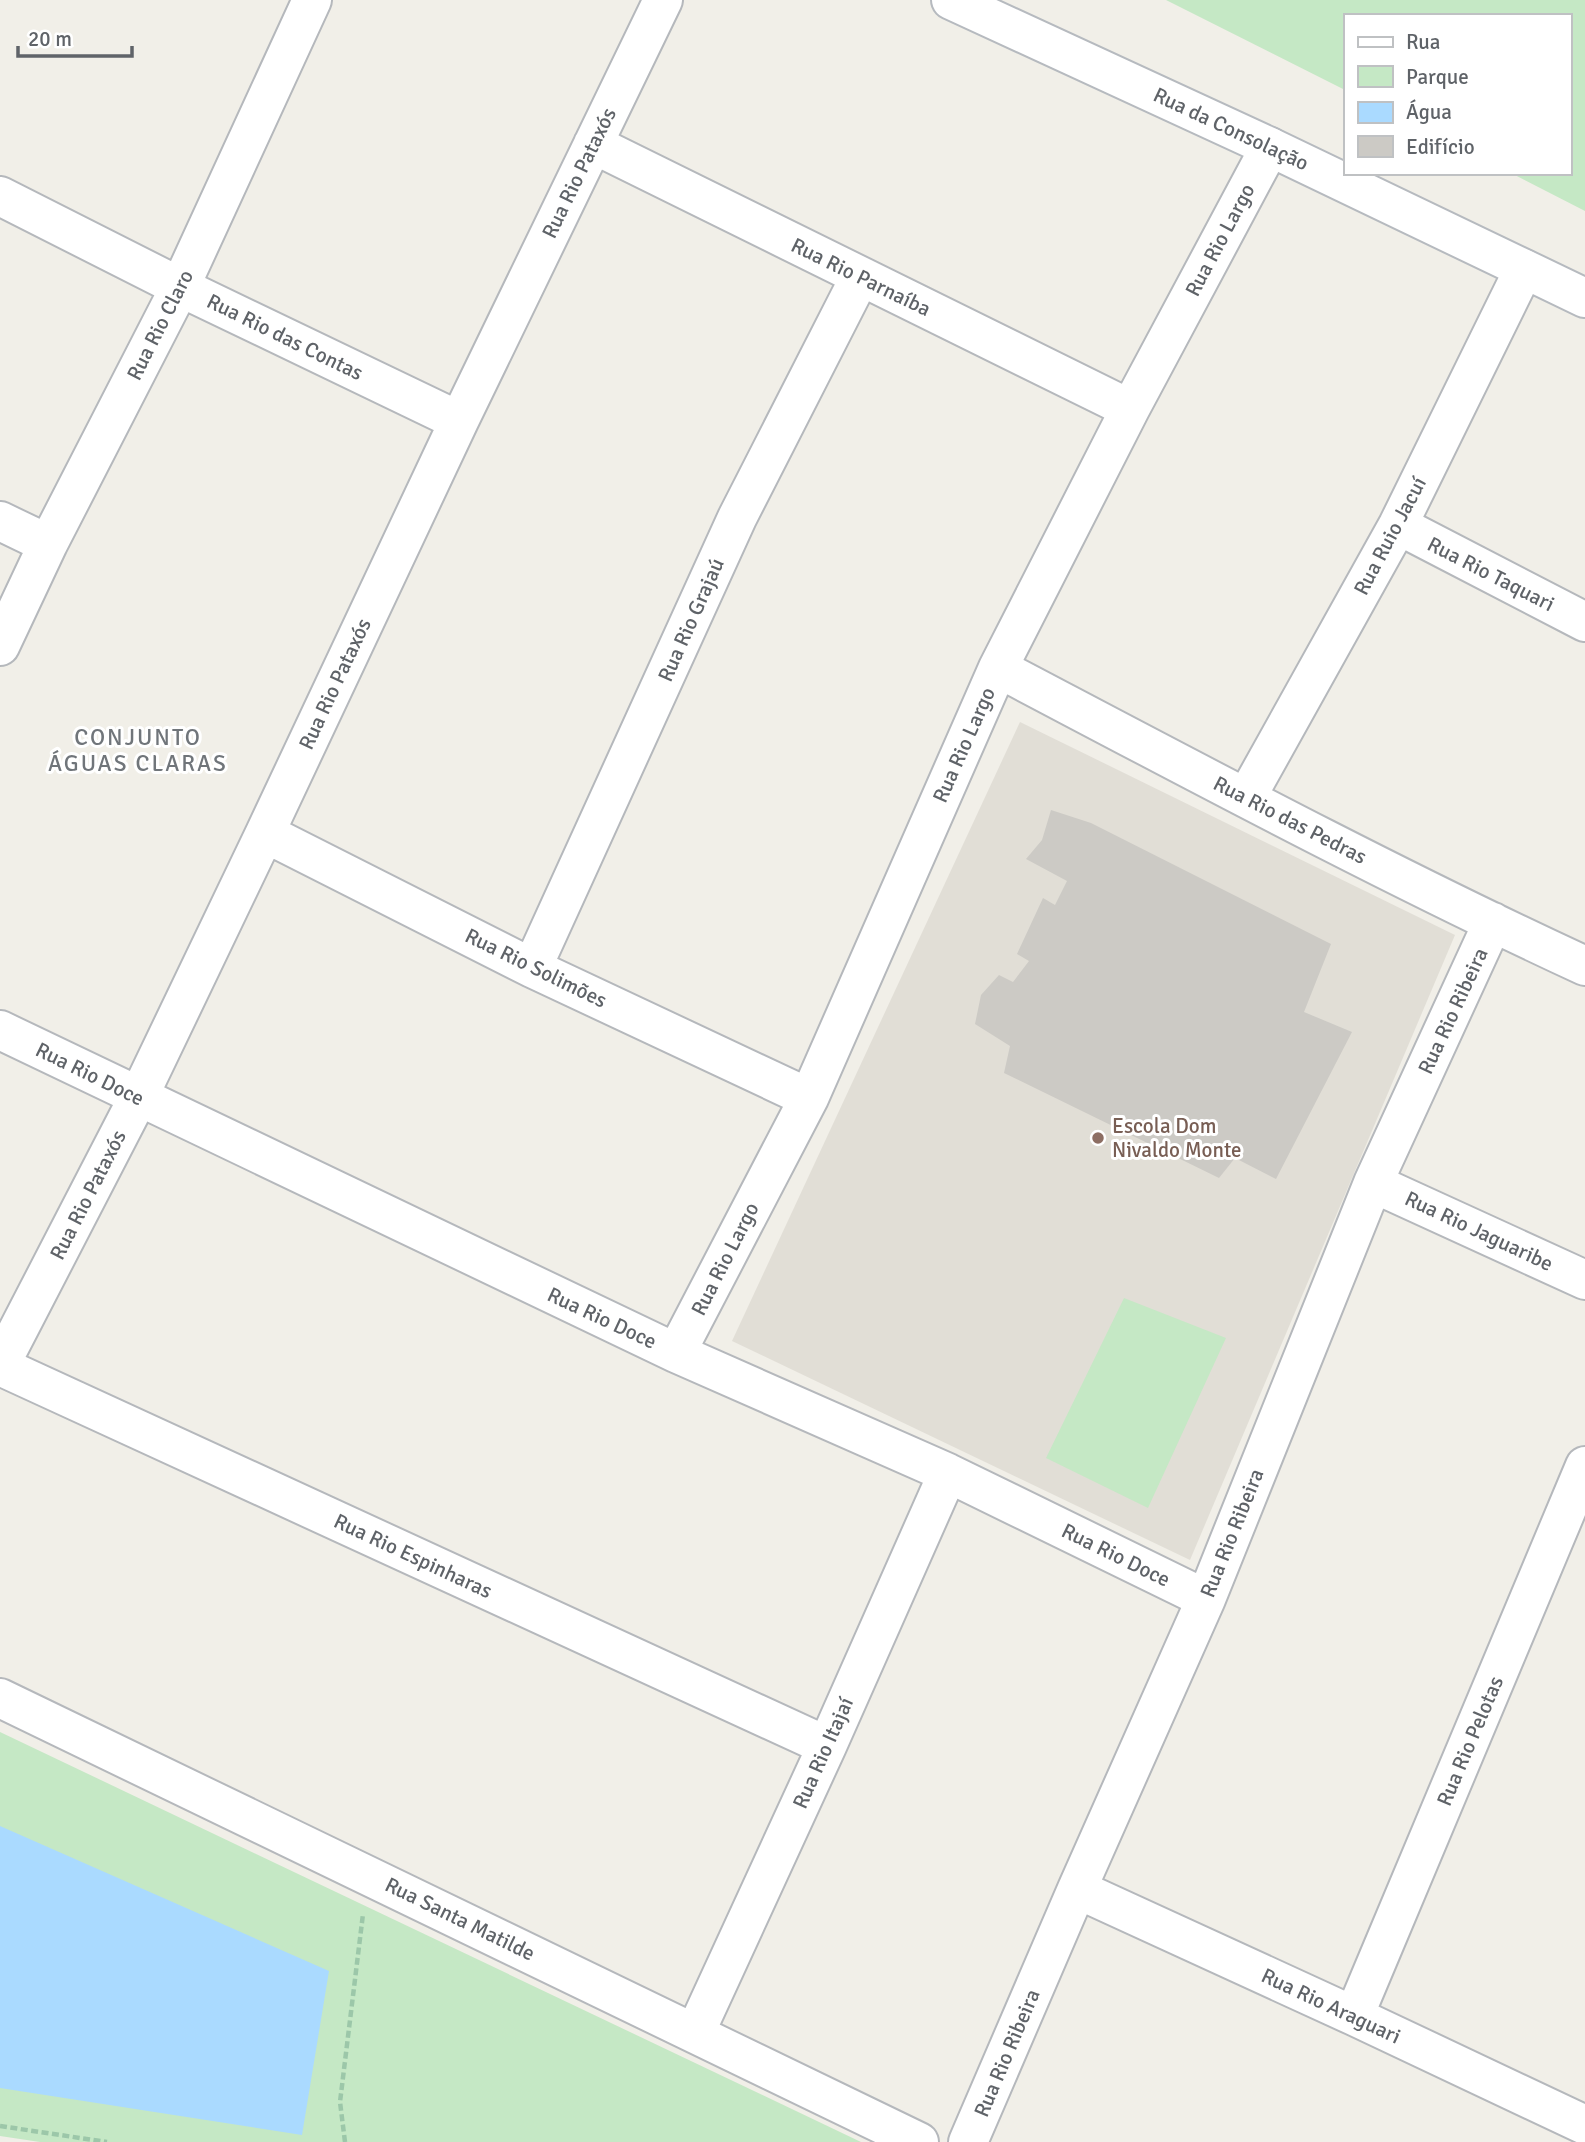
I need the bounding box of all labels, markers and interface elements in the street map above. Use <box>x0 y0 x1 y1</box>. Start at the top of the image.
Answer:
scale bar <box>18 14 131 58</box>
legend <box>1344 14 1571 175</box>
text: 20 m <box>28 26 72 52</box>
text: Rua <box>1406 29 1440 55</box>
text: Parque <box>1406 64 1469 90</box>
street label: Rua da Consolação <box>1149 82 1313 176</box>
text: Água <box>1406 99 1452 125</box>
street label: Rua Rio Pataxós <box>536 103 622 243</box>
text: Edifício <box>1406 134 1475 160</box>
street label: Rua Rio Largo <box>1179 179 1261 301</box>
street label: Rua Rio Parnaíba <box>787 232 935 322</box>
street label: Rua Rio Claro <box>121 265 199 385</box>
street label: Rua Rio das Contas <box>203 288 367 386</box>
street label: Rua Ruio Jacuí <box>1348 472 1432 600</box>
street label: Rua Rio Taquari <box>1423 531 1559 617</box>
street label: Rua Rio Grajaú <box>652 554 730 686</box>
street label: Rua Rio Pataxós <box>293 614 377 754</box>
street label: Rua Rio Largo <box>927 683 1001 807</box>
district label: CONJUNTO ÁGUAS CLARAS <box>48 723 228 778</box>
street label: Rua Rio das Pedras <box>1209 770 1371 870</box>
street label: Rua Rio Solimões <box>461 922 611 1014</box>
street label: Rua Rio Ribeira <box>1412 944 1494 1078</box>
street label: Rua Rio Doce <box>31 1037 149 1111</box>
place label: Escola Dom Nivaldo Monte <box>1112 1113 1242 1163</box>
street label: Rua Rio Pataxós <box>44 1126 132 1264</box>
marker: Escola Dom Nivaldo Monte <box>1090 1130 1106 1146</box>
street label: Rua Rio Jaguaribe <box>1401 1185 1557 1277</box>
street label: Rua Rio Largo <box>685 1198 765 1320</box>
street label: Rua Rio Doce <box>543 1281 661 1355</box>
street label: Rua Rio Ribeira <box>1194 1465 1270 1601</box>
street label: Rua Rio Espinharas <box>330 1508 496 1604</box>
street label: Rua Rio Doce <box>1057 1518 1175 1592</box>
street label: Rua Rio Pelotas <box>1431 1672 1509 1810</box>
street label: Rua Rio Itajaí <box>787 1693 859 1813</box>
street label: Rua Santa Matilde <box>381 1871 539 1967</box>
street label: Rua Rio Araguari <box>1257 1962 1405 2050</box>
street label: Rua Rio Ribeira <box>968 1985 1046 2121</box>

